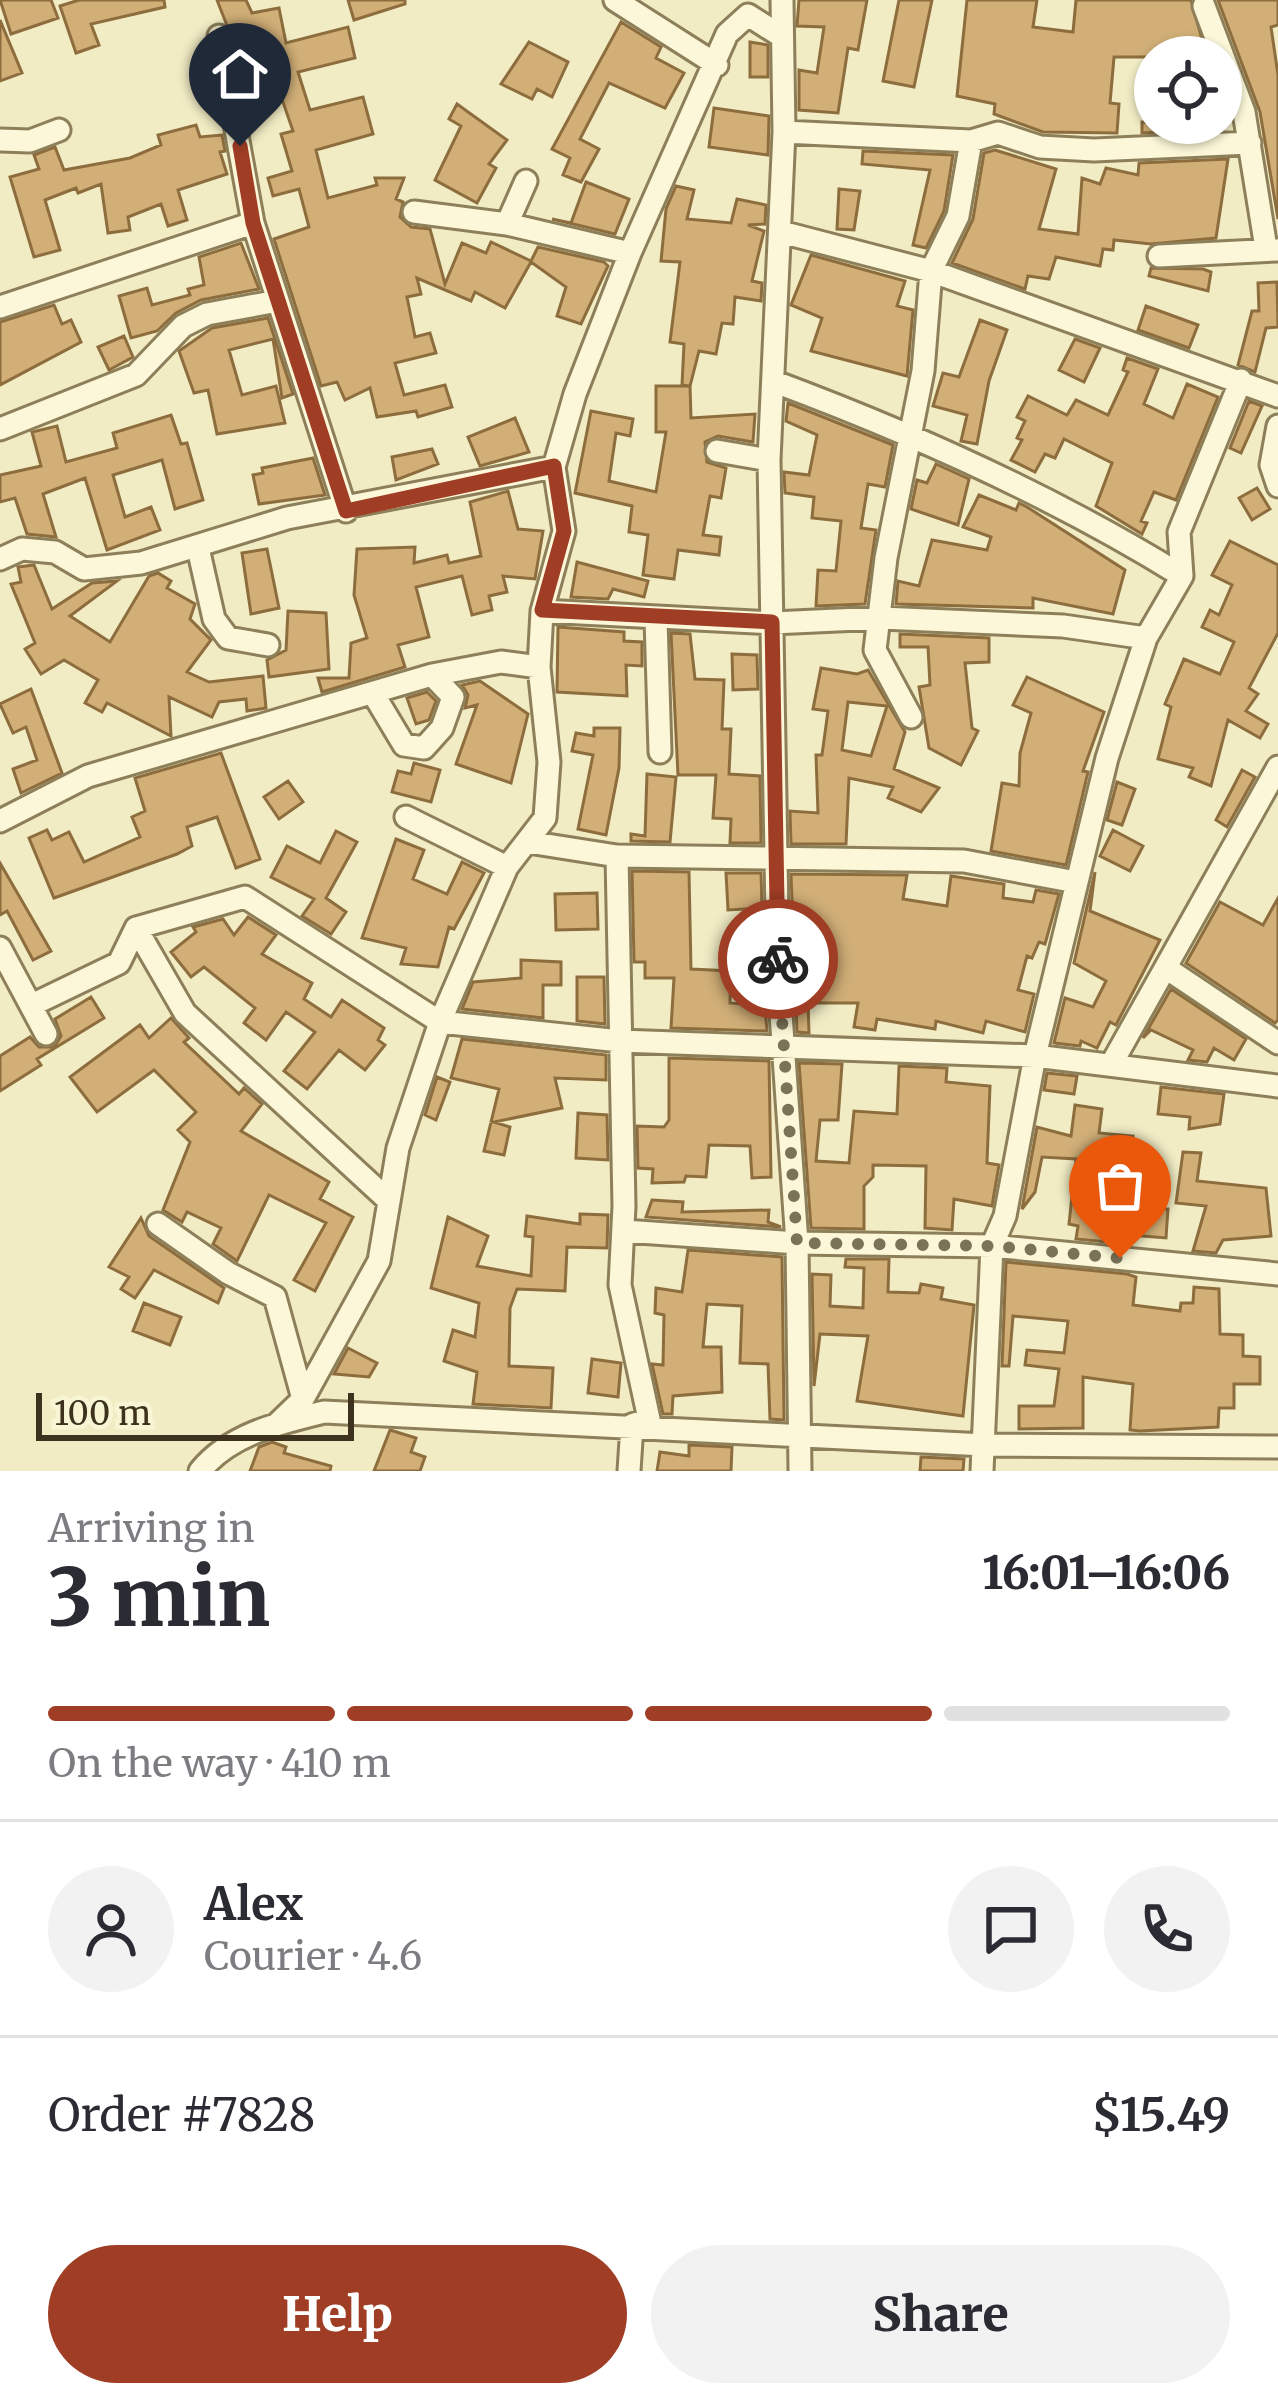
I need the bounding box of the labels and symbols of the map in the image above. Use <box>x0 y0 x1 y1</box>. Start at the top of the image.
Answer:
pin <box>189 23 291 146</box>
courier <box>718 899 838 1019</box>
pin <box>1069 1135 1171 1258</box>
scale bar <box>36 1387 354 1440</box>

